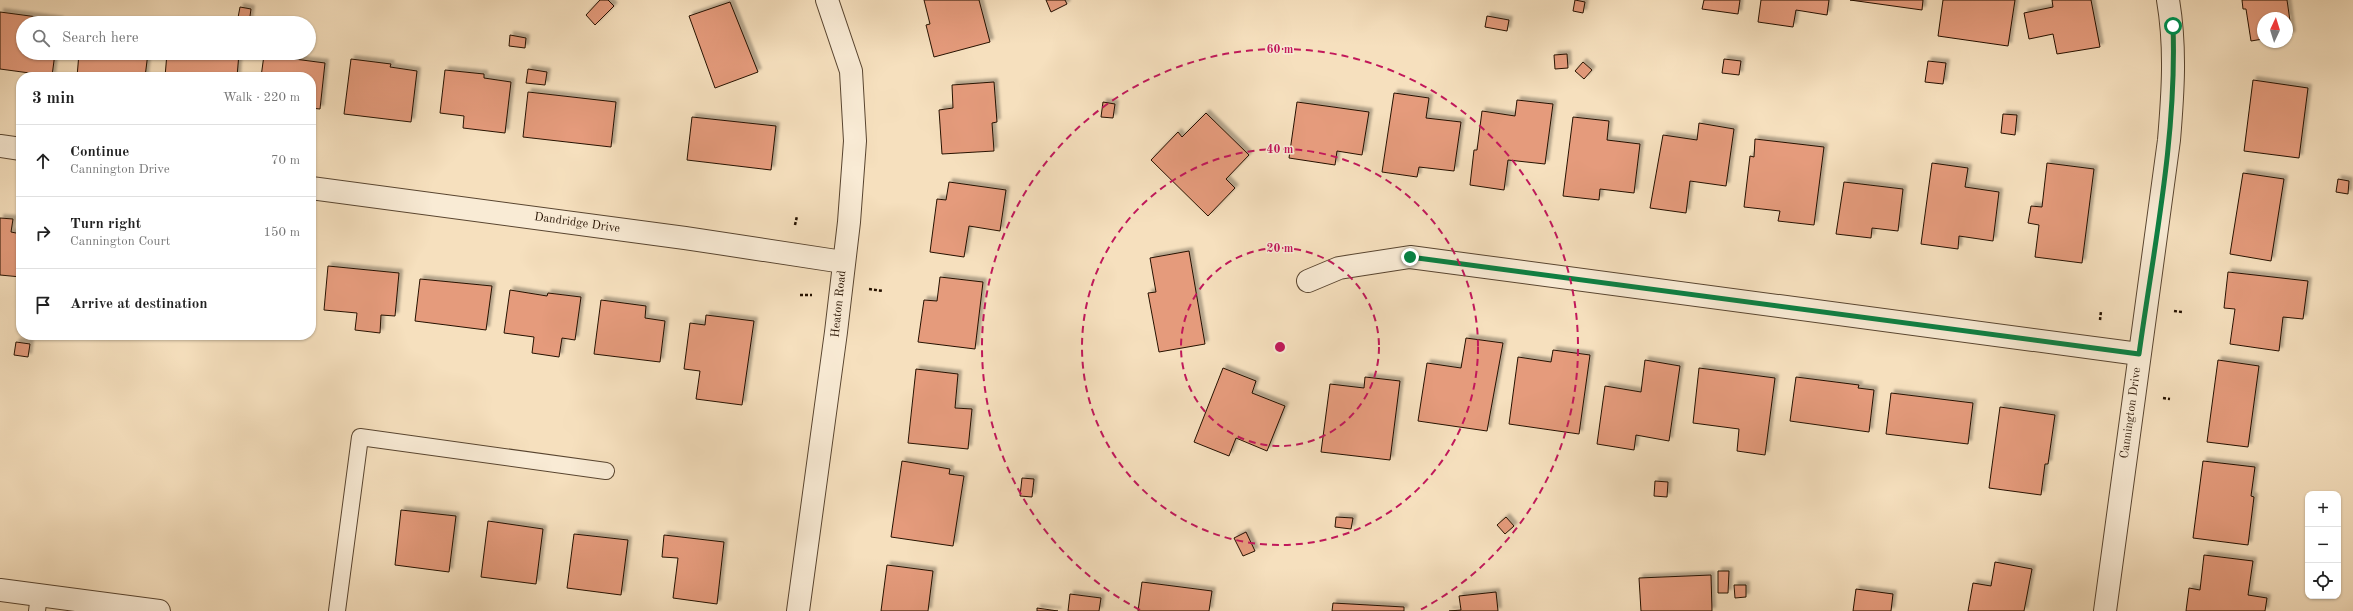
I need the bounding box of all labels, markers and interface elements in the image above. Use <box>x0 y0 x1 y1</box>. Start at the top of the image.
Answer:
north arrow <box>2257 12 2293 48</box>
search box <box>16 16 316 60</box>
route start <box>2164 17 2182 35</box>
icon: search <box>30 27 52 49</box>
text: Search here <box>62 31 139 46</box>
text: 60 m <box>1267 44 1294 56</box>
text: 3 min <box>32 90 75 107</box>
text: Walk · 220 m <box>223 91 300 104</box>
text: 40 m <box>1267 144 1294 156</box>
text: Continue <box>70 145 129 160</box>
icon: ahead <box>32 150 54 172</box>
text: 70 m <box>271 154 300 167</box>
text: Cannington Drive <box>70 163 170 176</box>
street label: Dandridge Drive <box>533 211 621 235</box>
text: Turn right <box>70 217 141 232</box>
icon: right <box>32 222 54 244</box>
text: 150 m <box>263 226 300 239</box>
text: Cannington Court <box>70 235 170 248</box>
text: 20 m <box>1267 243 1294 255</box>
route end <box>1401 248 1419 266</box>
street label: Heaton Road <box>829 270 849 338</box>
icon: arrive <box>32 294 54 316</box>
text: Arrive at destination <box>70 297 208 312</box>
centre of rings <box>1273 340 1287 354</box>
street label: Cannington Drive <box>2119 366 2143 459</box>
map controls <box>2305 491 2341 599</box>
button: + <box>2305 491 2341 527</box>
button: − <box>2305 527 2341 563</box>
button: locate <box>2305 563 2341 599</box>

